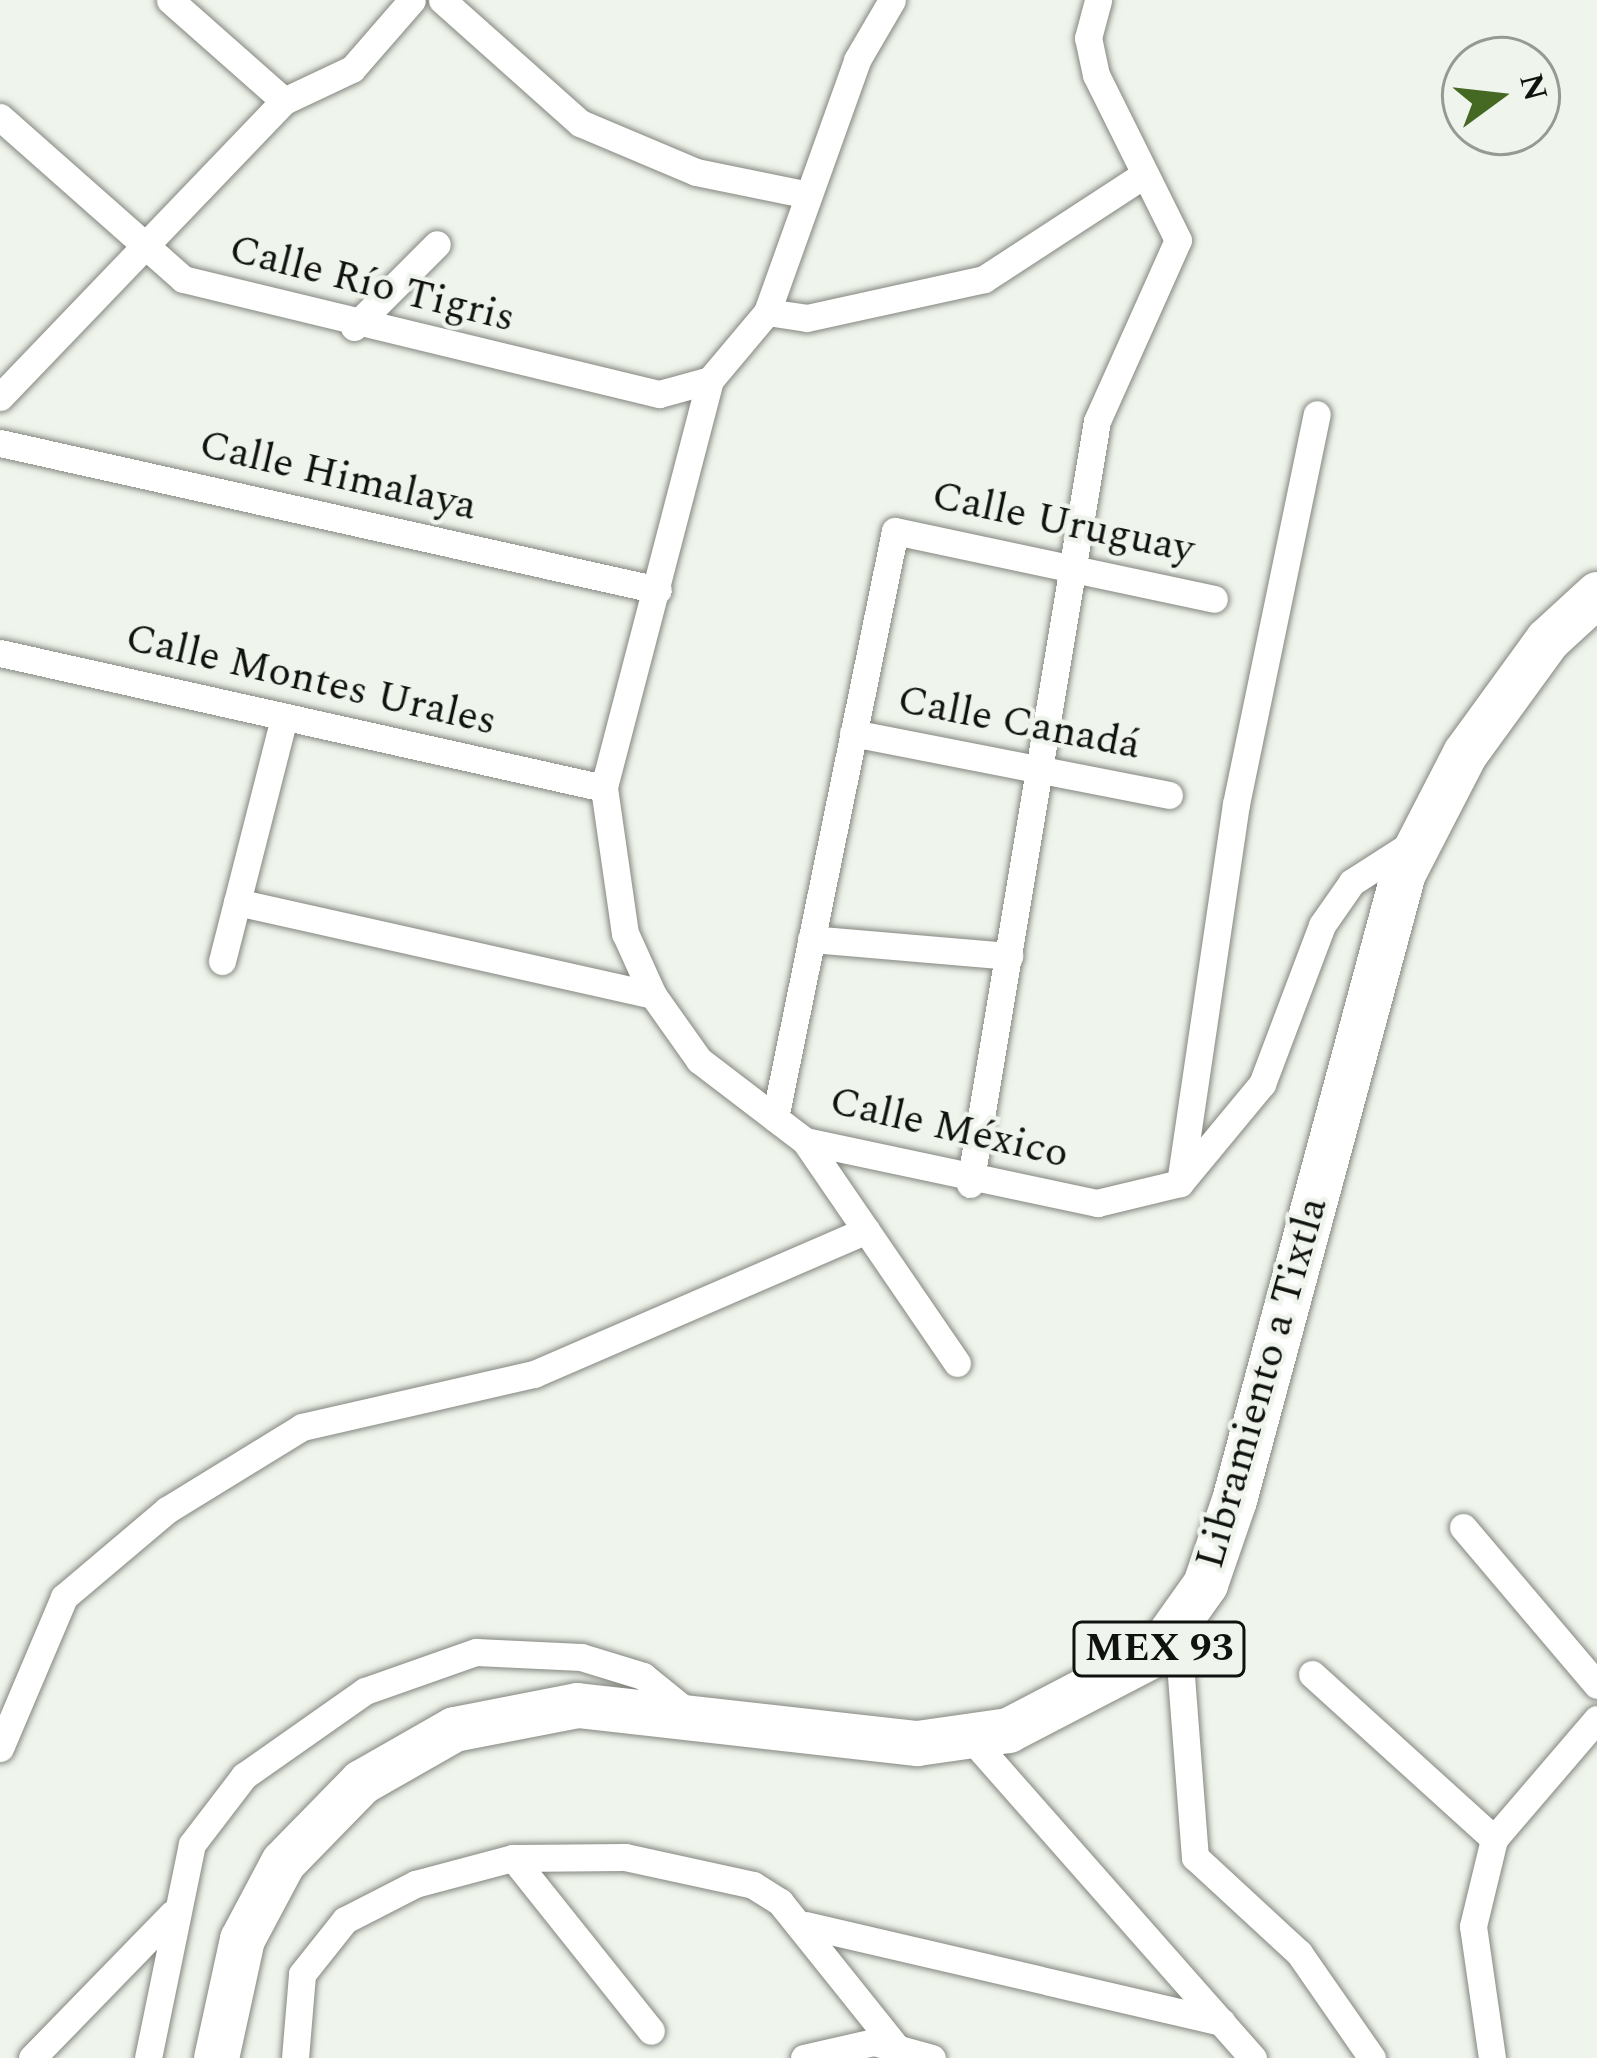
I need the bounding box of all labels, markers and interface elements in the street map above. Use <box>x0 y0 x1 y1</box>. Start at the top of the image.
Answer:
north arrow <box>1441 36 1561 156</box>
text: N <box>1505 68 1561 107</box>
street label: Calle Río Tigris <box>224 224 520 344</box>
street label: Calle Himalaya <box>194 420 482 532</box>
street label: Calle Uruguay <box>927 471 1199 575</box>
street label: Calle Montes Urales <box>121 613 501 747</box>
street label: Calle Canadá <box>893 675 1145 771</box>
street label: Calle México <box>825 1076 1073 1180</box>
street label: Libramiento a Tixtla <box>1185 1192 1339 1574</box>
road number: MEX 93 <box>1072 1616 1246 1682</box>

